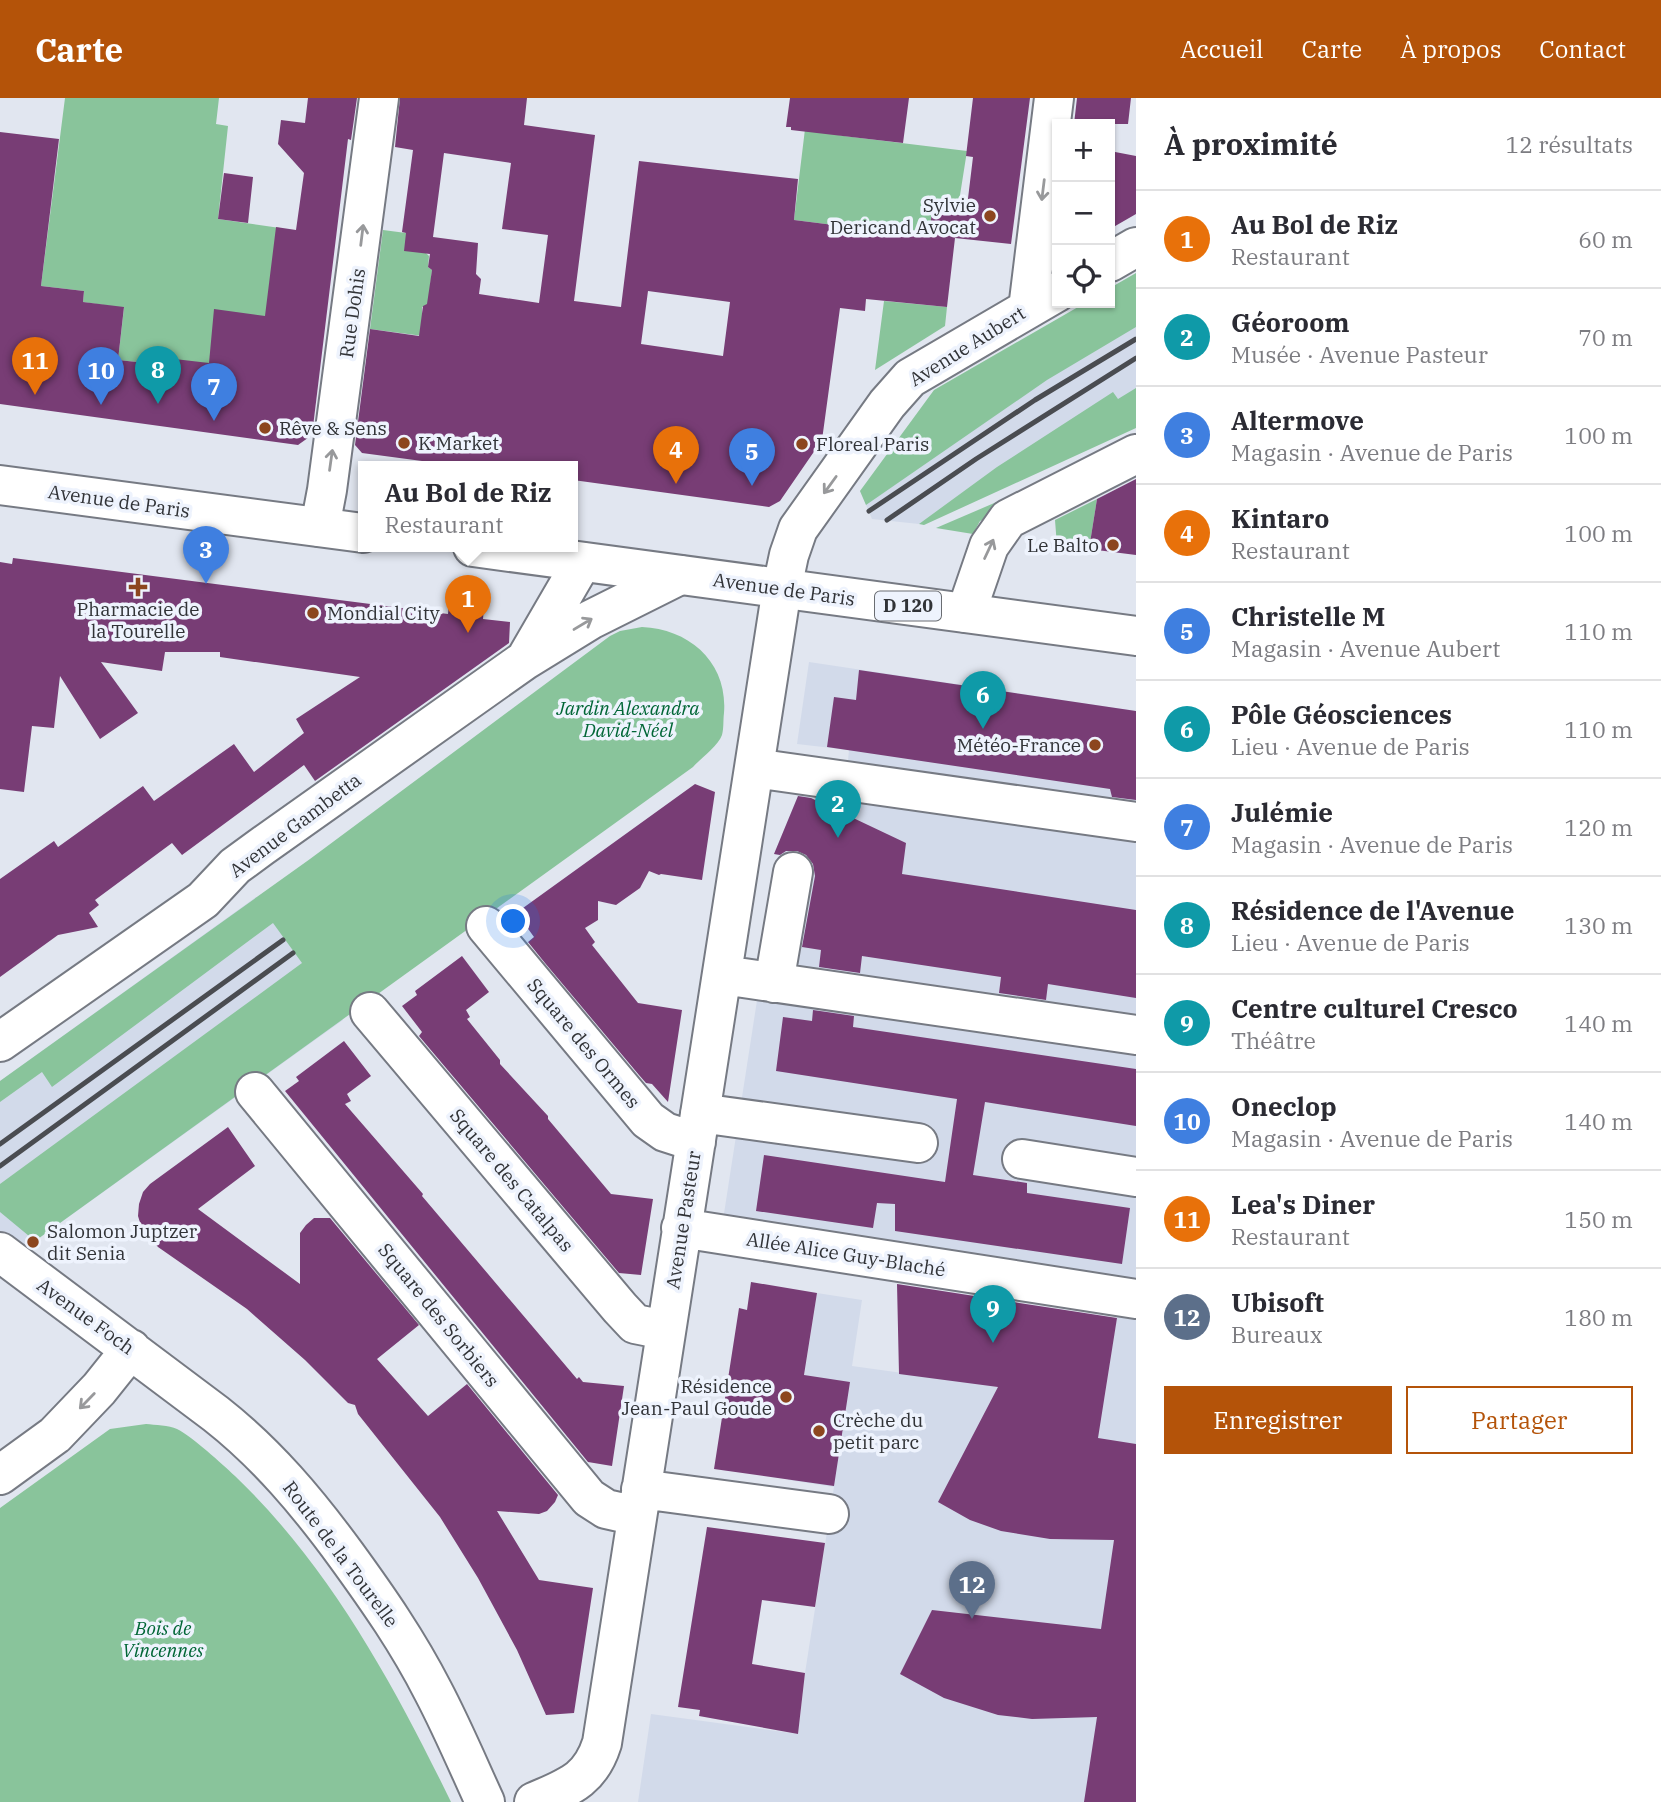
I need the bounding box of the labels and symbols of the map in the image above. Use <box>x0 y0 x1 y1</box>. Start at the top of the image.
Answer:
one-way arrow <box>1036 178 1049 201</box>
place label: Sylvie Dericand Avocat <box>830 193 976 239</box>
marker: Sylvie Dericand Avocat <box>982 208 998 224</box>
one-way arrow <box>356 224 369 247</box>
street label: Rue Dohis <box>334 267 370 359</box>
street label: Avenue Aubert <box>904 301 1030 391</box>
pin: 11 <box>12 337 58 395</box>
pin: 8 <box>135 346 181 404</box>
pin: 10 <box>78 347 124 405</box>
pin: 7 <box>191 363 237 421</box>
place label: Rêve & Sens <box>279 416 387 440</box>
marker: Rêve & Sens <box>257 420 273 436</box>
pin: 4 <box>653 426 699 484</box>
pin: 5 <box>729 428 775 486</box>
place label: K Market <box>418 431 499 455</box>
place label: Floreal Paris <box>816 432 929 456</box>
marker: K Market <box>396 435 412 451</box>
marker: Floreal Paris <box>794 436 810 452</box>
one-way arrow <box>325 449 338 472</box>
one-way arrow <box>823 475 837 494</box>
street label: Avenue de Paris <box>47 479 191 523</box>
pin: 3 <box>183 526 229 584</box>
place label: Le Balto <box>1027 533 1099 557</box>
marker: Le Balto <box>1105 537 1121 553</box>
one-way arrow <box>983 539 996 560</box>
street label: Avenue de Paris <box>712 567 856 611</box>
pin: 1 <box>445 575 491 633</box>
marker: Pharmacie de la Tourelle <box>130 579 146 595</box>
road number: D 120 <box>875 592 941 620</box>
place label: Pharmacie de la Tourelle <box>76 597 200 643</box>
place label: Mondial City <box>327 601 440 625</box>
marker: Mondial City <box>305 605 321 621</box>
one-way arrow <box>572 617 592 631</box>
pin: 6 <box>960 671 1006 729</box>
park label: Jardin Alexandra David-Néel <box>555 696 700 742</box>
place label: Météo-France <box>957 733 1081 757</box>
marker: Météo-France <box>1087 737 1103 753</box>
street label: Avenue Gambetta <box>224 768 366 882</box>
pin: 2 <box>815 780 861 838</box>
your location <box>496 904 530 938</box>
street label: Square des Ormes <box>523 973 645 1113</box>
street label: Square des Catalpas <box>445 1103 579 1257</box>
street label: Avenue Pasteur <box>660 1149 706 1291</box>
place label: Salomon Juptzer dit Senia <box>47 1219 198 1265</box>
street label: Allée Alice Guy-Blaché <box>745 1226 947 1282</box>
marker: Salomon Juptzer dit Senia <box>25 1234 41 1250</box>
street label: Square des Sorbiers <box>373 1238 505 1392</box>
street label: Avenue Foch <box>32 1273 140 1360</box>
pin: 9 <box>970 1285 1016 1343</box>
place label: Résidence Jean-Paul Goude <box>622 1374 772 1420</box>
marker: Résidence Jean-Paul Goude <box>778 1389 794 1405</box>
one-way arrow <box>79 1392 96 1409</box>
place label: Crèche du petit parc <box>833 1408 923 1454</box>
marker: Crèche du petit parc <box>811 1423 827 1439</box>
street label: Route de la Tourelle <box>278 1476 404 1632</box>
pin: 12 <box>949 1561 995 1619</box>
park label: Bois de Vincennes <box>122 1616 204 1662</box>

